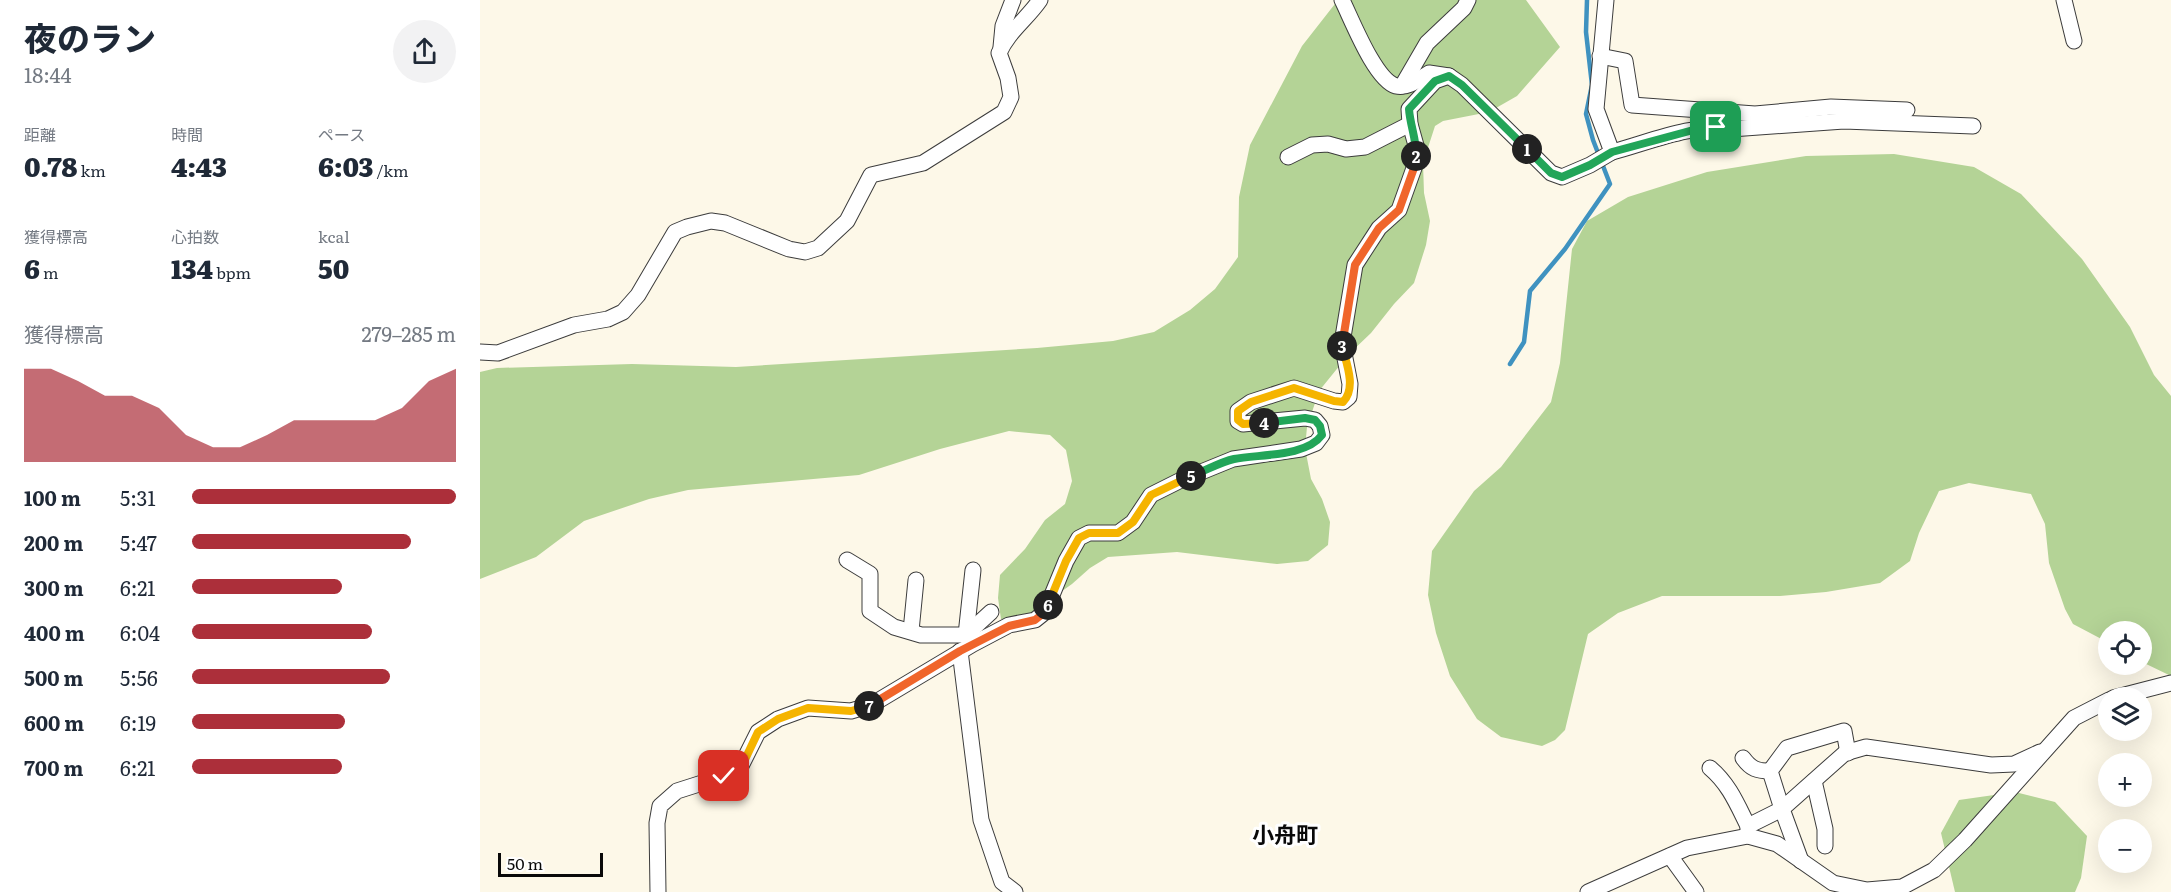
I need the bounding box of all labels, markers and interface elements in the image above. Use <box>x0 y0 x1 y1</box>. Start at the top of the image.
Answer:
text: 夜のラン <box>24 12 156 61</box>
button: share <box>393 20 456 83</box>
text: 18:44 <box>24 59 71 89</box>
pin <box>1690 101 1741 152</box>
icon: arrive <box>1699 110 1732 143</box>
text: 距離 <box>24 122 56 146</box>
text: 時間 <box>171 122 203 146</box>
text: ペース <box>318 122 365 146</box>
pin: 1 <box>1512 134 1542 164</box>
text: 1 <box>1524 137 1530 161</box>
pin: 2 <box>1401 141 1431 171</box>
text: 2 <box>1412 144 1420 168</box>
text: 0.78 <box>24 146 77 185</box>
text: 4:43 <box>171 146 227 185</box>
text: 6:03 <box>318 146 373 185</box>
text: km <box>77 158 106 182</box>
text: /km <box>373 158 409 182</box>
text: 獲得標高 <box>24 224 88 248</box>
text: 心拍数 <box>171 224 219 248</box>
text: kcal <box>318 224 350 248</box>
text: 6 <box>24 248 40 287</box>
text: 134 <box>171 248 213 287</box>
text: 50 <box>318 248 349 287</box>
text: m <box>40 260 59 284</box>
text: bpm <box>213 260 251 284</box>
text: 獲得標高 <box>24 318 104 348</box>
text: 279–285 m <box>362 318 456 348</box>
pin: 3 <box>1327 331 1357 361</box>
text: 3 <box>1338 334 1346 358</box>
pin: 4 <box>1249 408 1279 438</box>
text: 4 <box>1259 411 1269 435</box>
pin: 5 <box>1176 461 1206 491</box>
text: 5 <box>1187 464 1195 488</box>
text: 100 m <box>24 482 81 512</box>
text: 5:31 <box>120 482 156 512</box>
text: 200 m <box>24 527 83 557</box>
text: 5:47 <box>120 527 157 557</box>
text: 300 m <box>24 572 84 602</box>
text: 6:21 <box>120 572 155 602</box>
pin: 6 <box>1033 590 1063 620</box>
text: 6 <box>1043 593 1053 617</box>
text: 400 m <box>24 617 85 647</box>
text: 6:04 <box>120 617 160 647</box>
map controls <box>2098 621 2152 873</box>
button: locate <box>2098 621 2152 675</box>
text: 500 m <box>24 662 83 692</box>
text: 5:56 <box>120 662 158 692</box>
button: layers <box>2098 687 2152 741</box>
pin: 7 <box>854 691 884 721</box>
text: 7 <box>865 694 873 718</box>
text: 600 m <box>24 707 84 737</box>
text: 6:19 <box>120 707 156 737</box>
pin <box>698 750 749 801</box>
text: 700 m <box>24 752 83 782</box>
text: 6:21 <box>120 752 155 782</box>
button: + <box>2098 753 2152 807</box>
icon: check <box>707 759 740 792</box>
district label: 小舟町 <box>1252 817 1318 850</box>
button: − <box>2098 819 2152 873</box>
scale bar <box>498 850 603 878</box>
text: 50 m <box>507 851 543 875</box>

